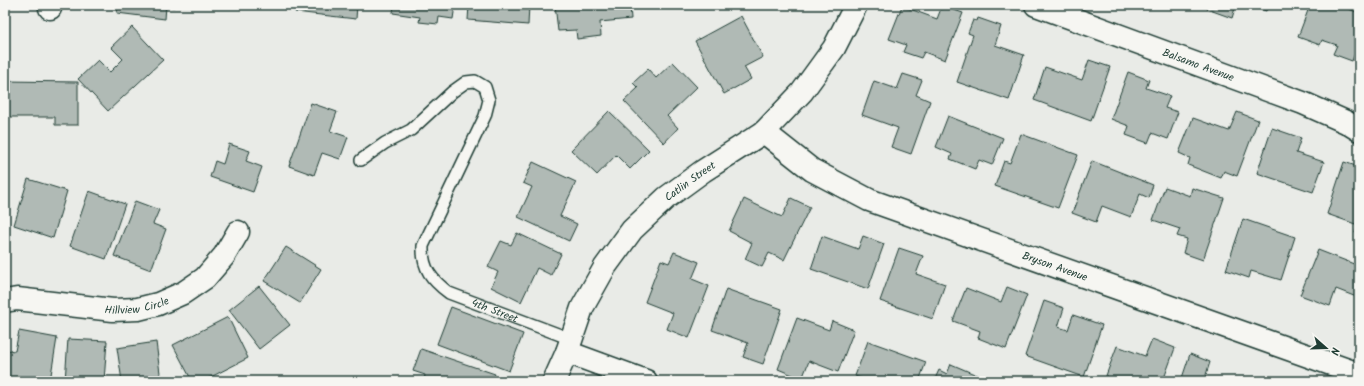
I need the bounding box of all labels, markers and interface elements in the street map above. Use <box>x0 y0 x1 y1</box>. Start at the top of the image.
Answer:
street label: Balsamo Avenue <box>1160 44 1237 87</box>
street label: Catlin Street <box>661 157 720 206</box>
street label: Bryson Avenue <box>1019 247 1090 287</box>
street label: Hillview Circle <box>104 292 172 320</box>
street label: 4th Street <box>469 294 521 329</box>
north arrow <box>1306 328 1346 368</box>
text: N <box>1325 345 1344 357</box>

